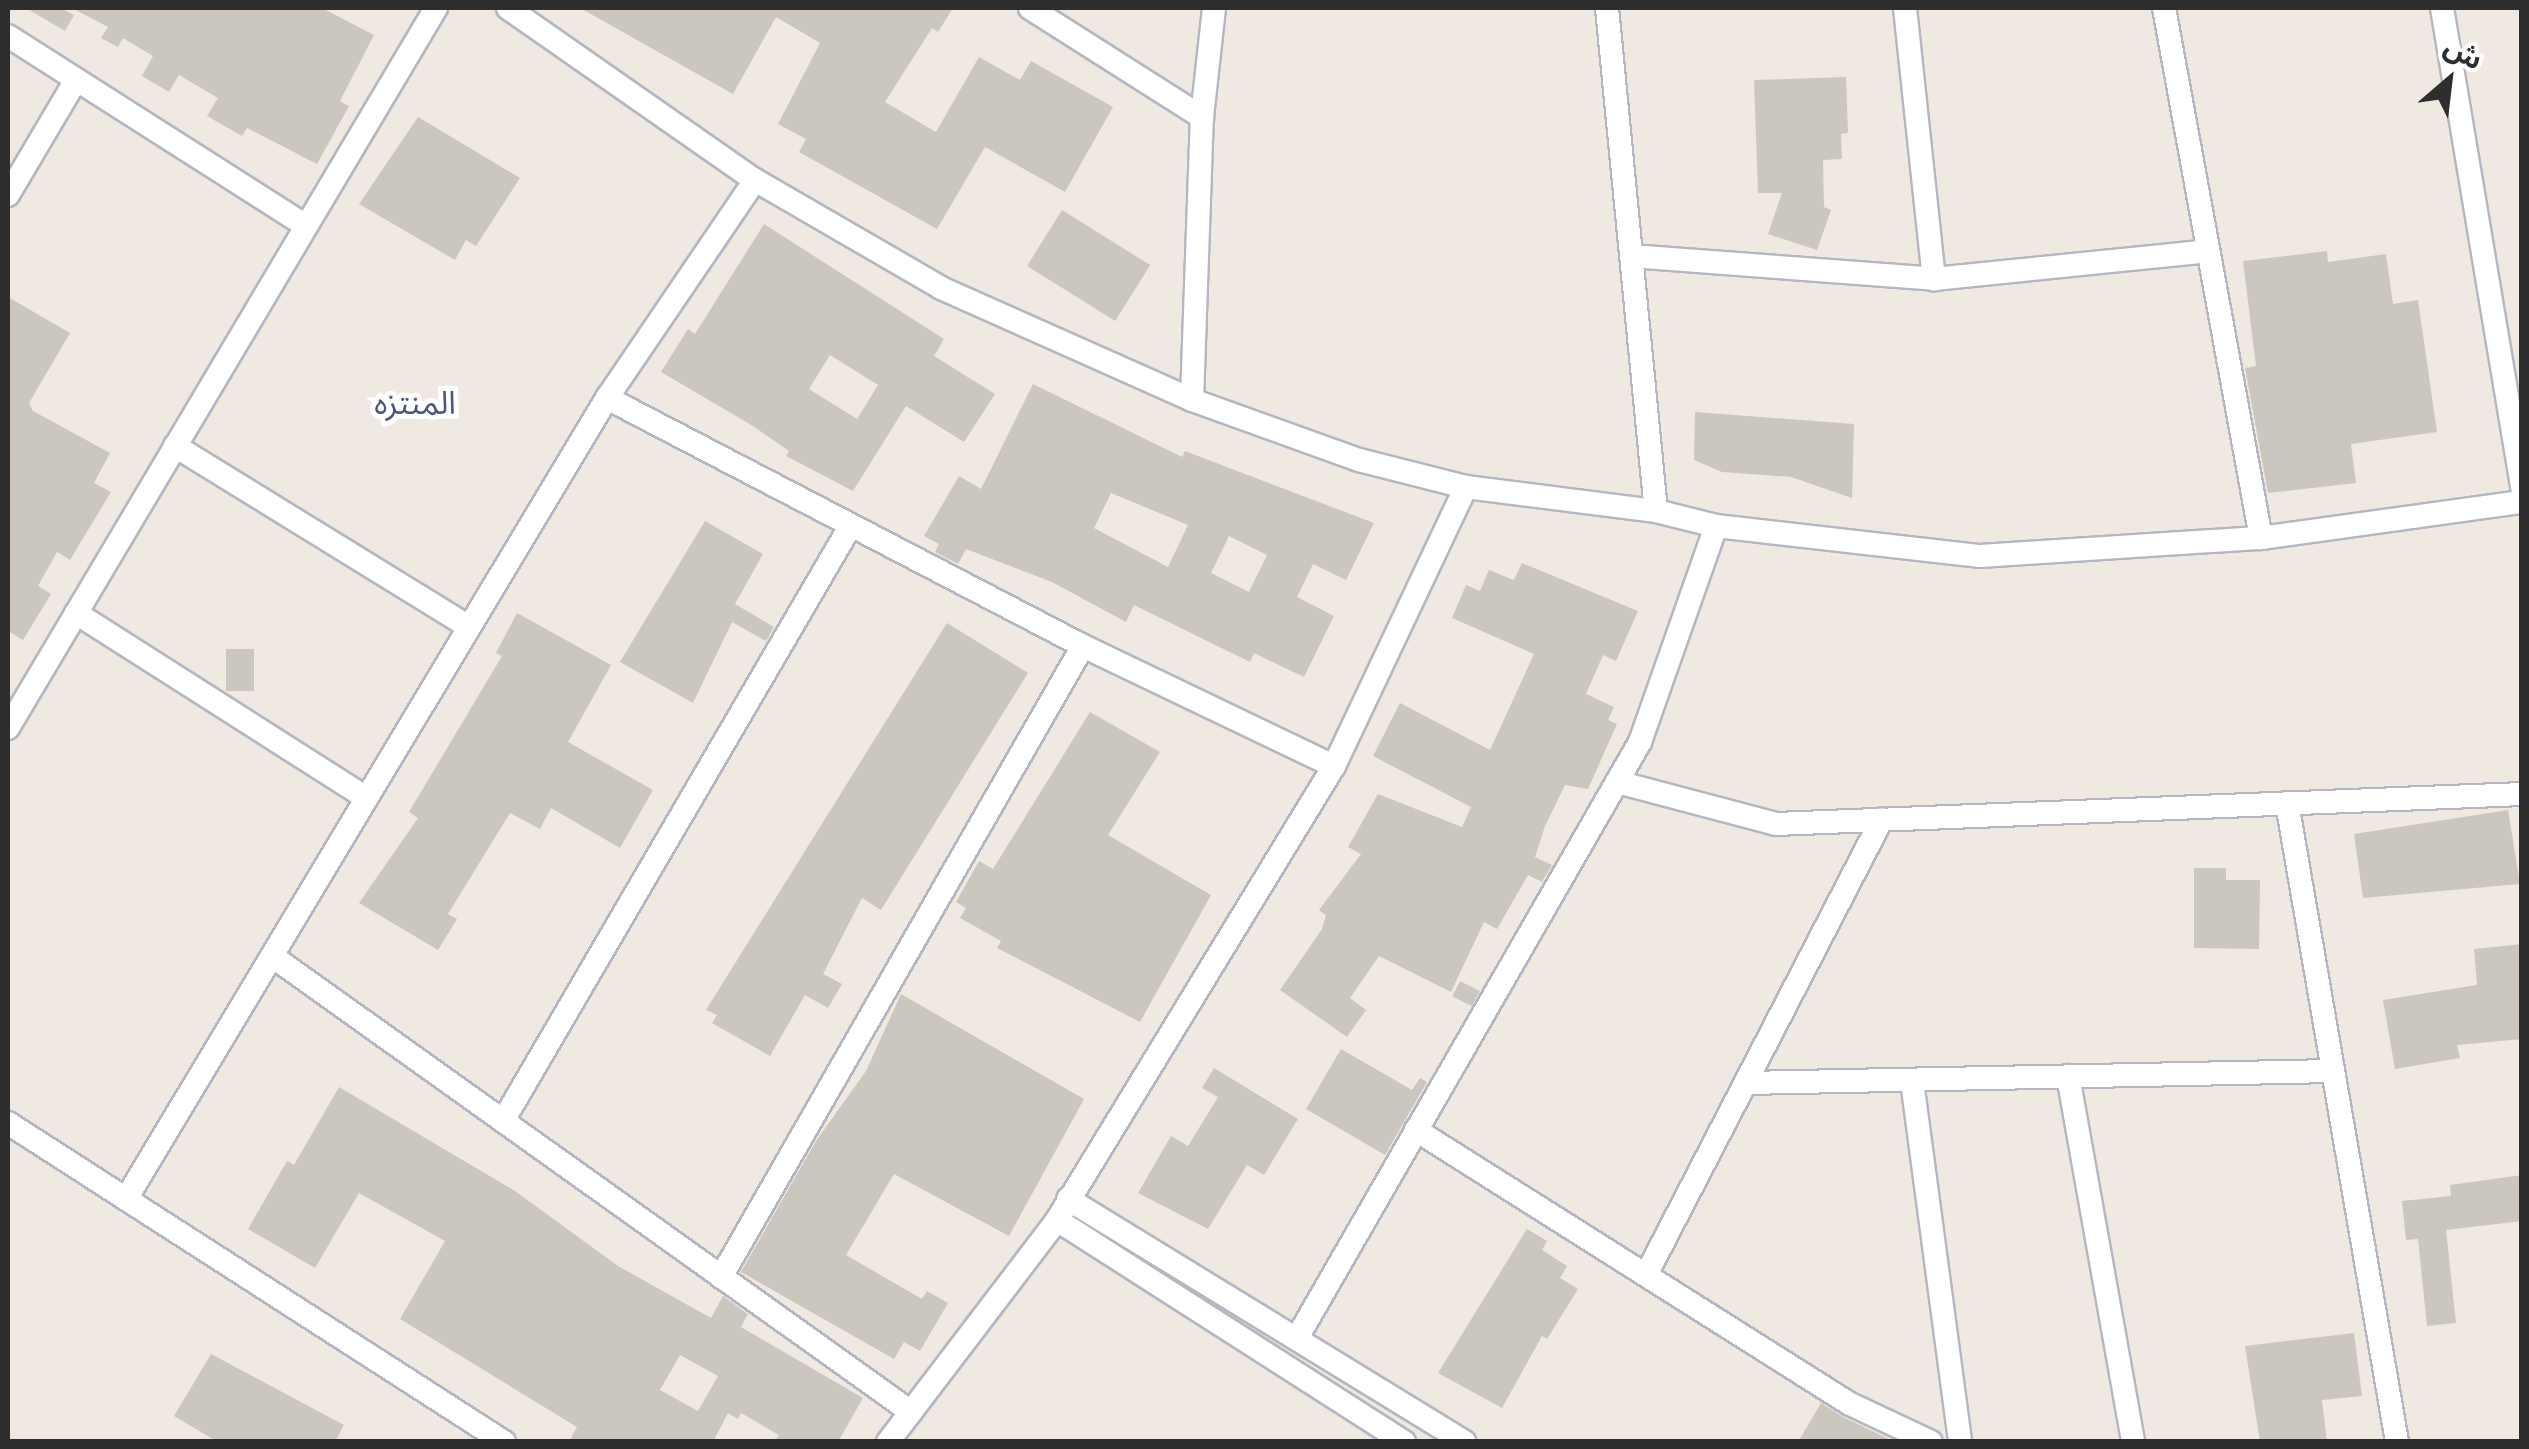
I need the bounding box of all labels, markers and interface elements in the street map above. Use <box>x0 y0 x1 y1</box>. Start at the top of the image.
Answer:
text: ش <box>2437 28 2489 79</box>
north arrow <box>2399 30 2499 130</box>
district label: المنتزه <box>374 385 456 423</box>

